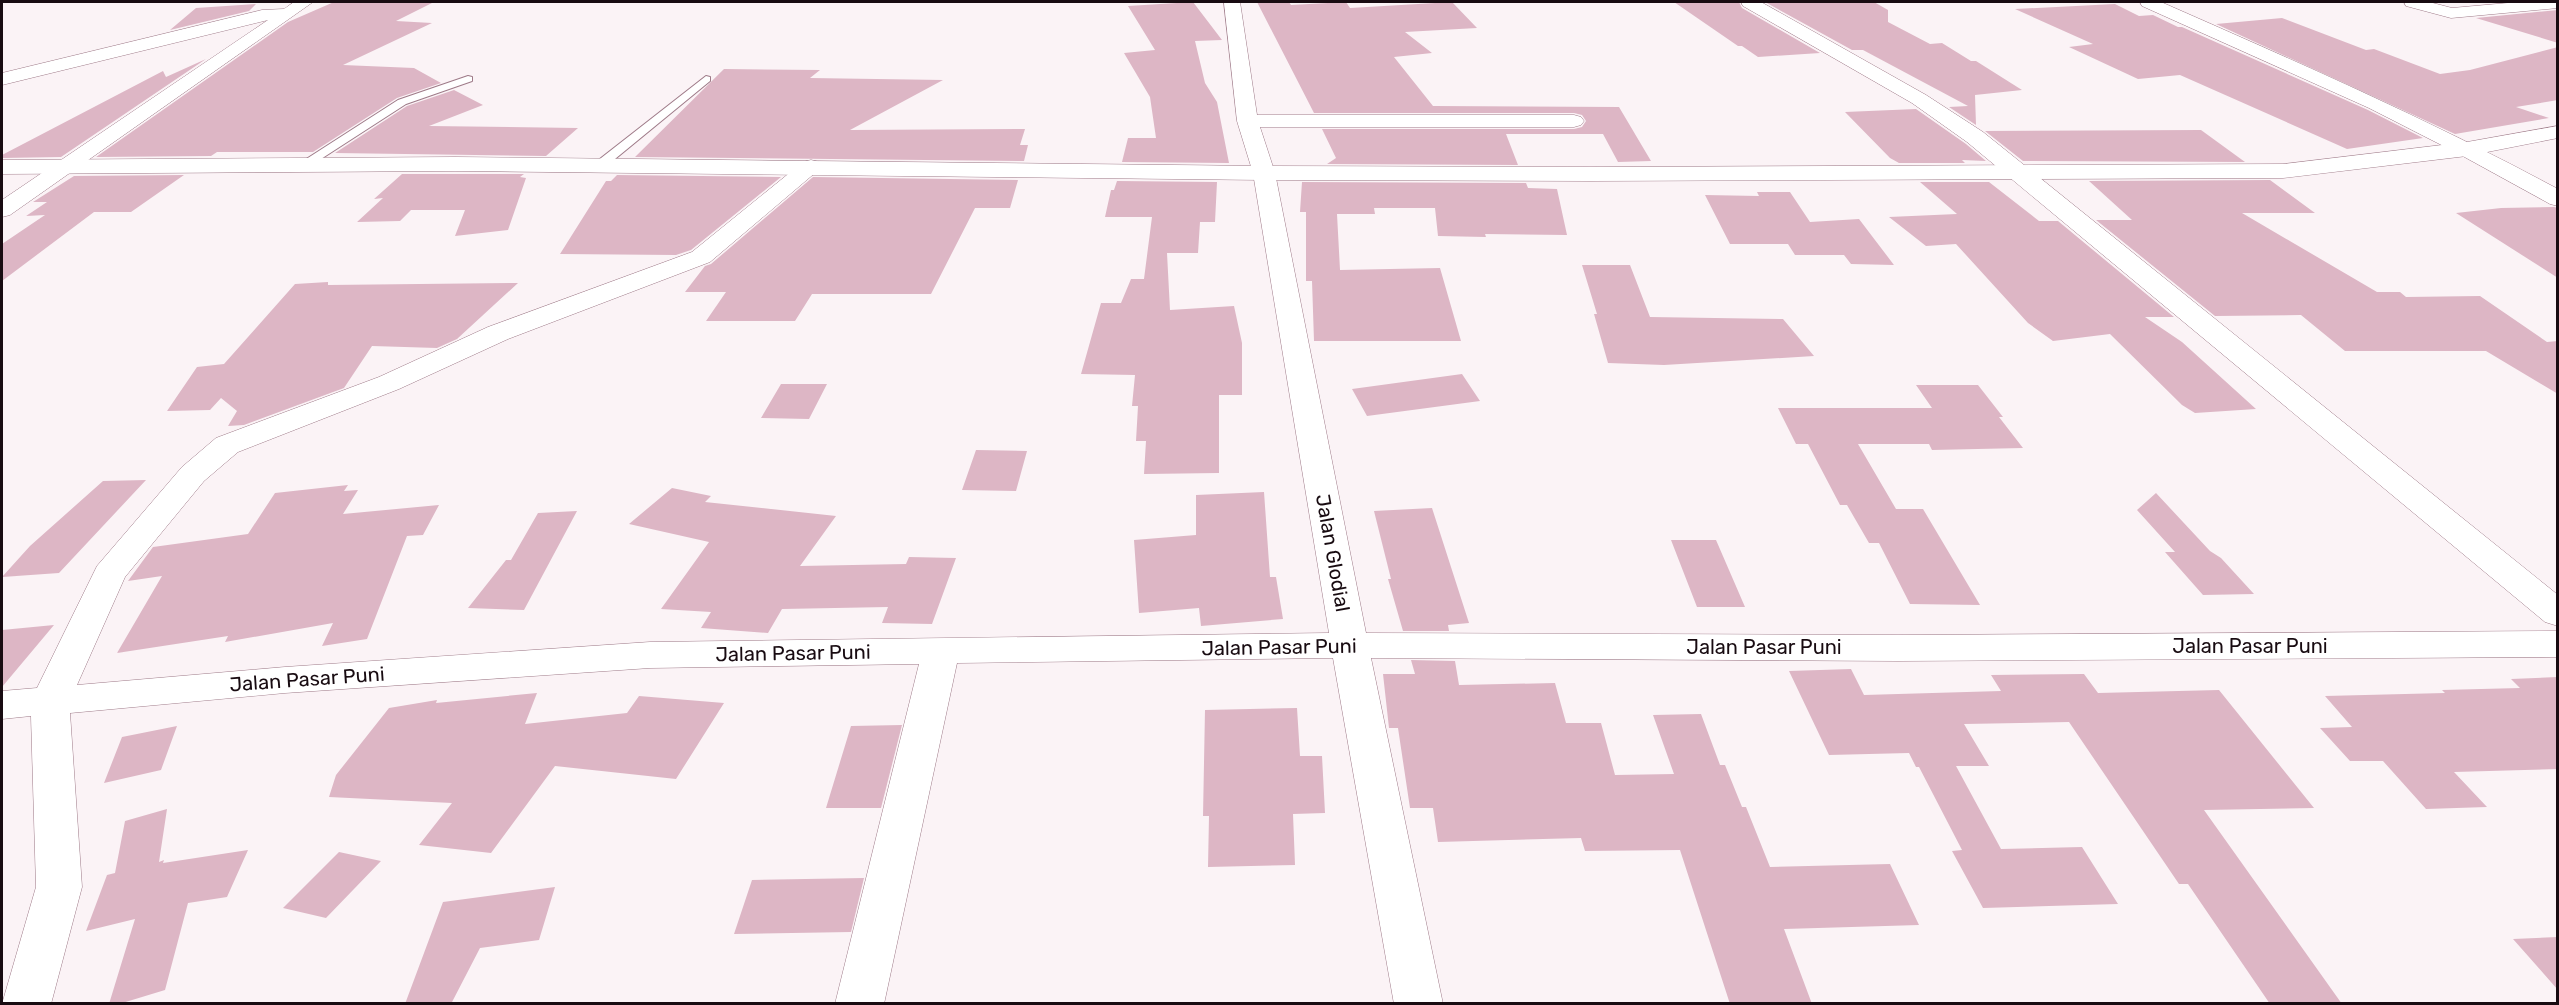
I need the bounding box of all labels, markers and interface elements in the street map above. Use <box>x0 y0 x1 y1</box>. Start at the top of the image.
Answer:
street label: Jalan Glodial <box>1311 492 1355 614</box>
street label: Jalan Pasar Puni <box>1201 634 1357 660</box>
street label: Jalan Pasar Puni <box>2172 634 2328 658</box>
street label: Jalan Pasar Puni <box>1686 635 1842 659</box>
street label: Jalan Pasar Puni <box>715 640 871 666</box>
street label: Jalan Pasar Puni <box>229 662 385 696</box>

